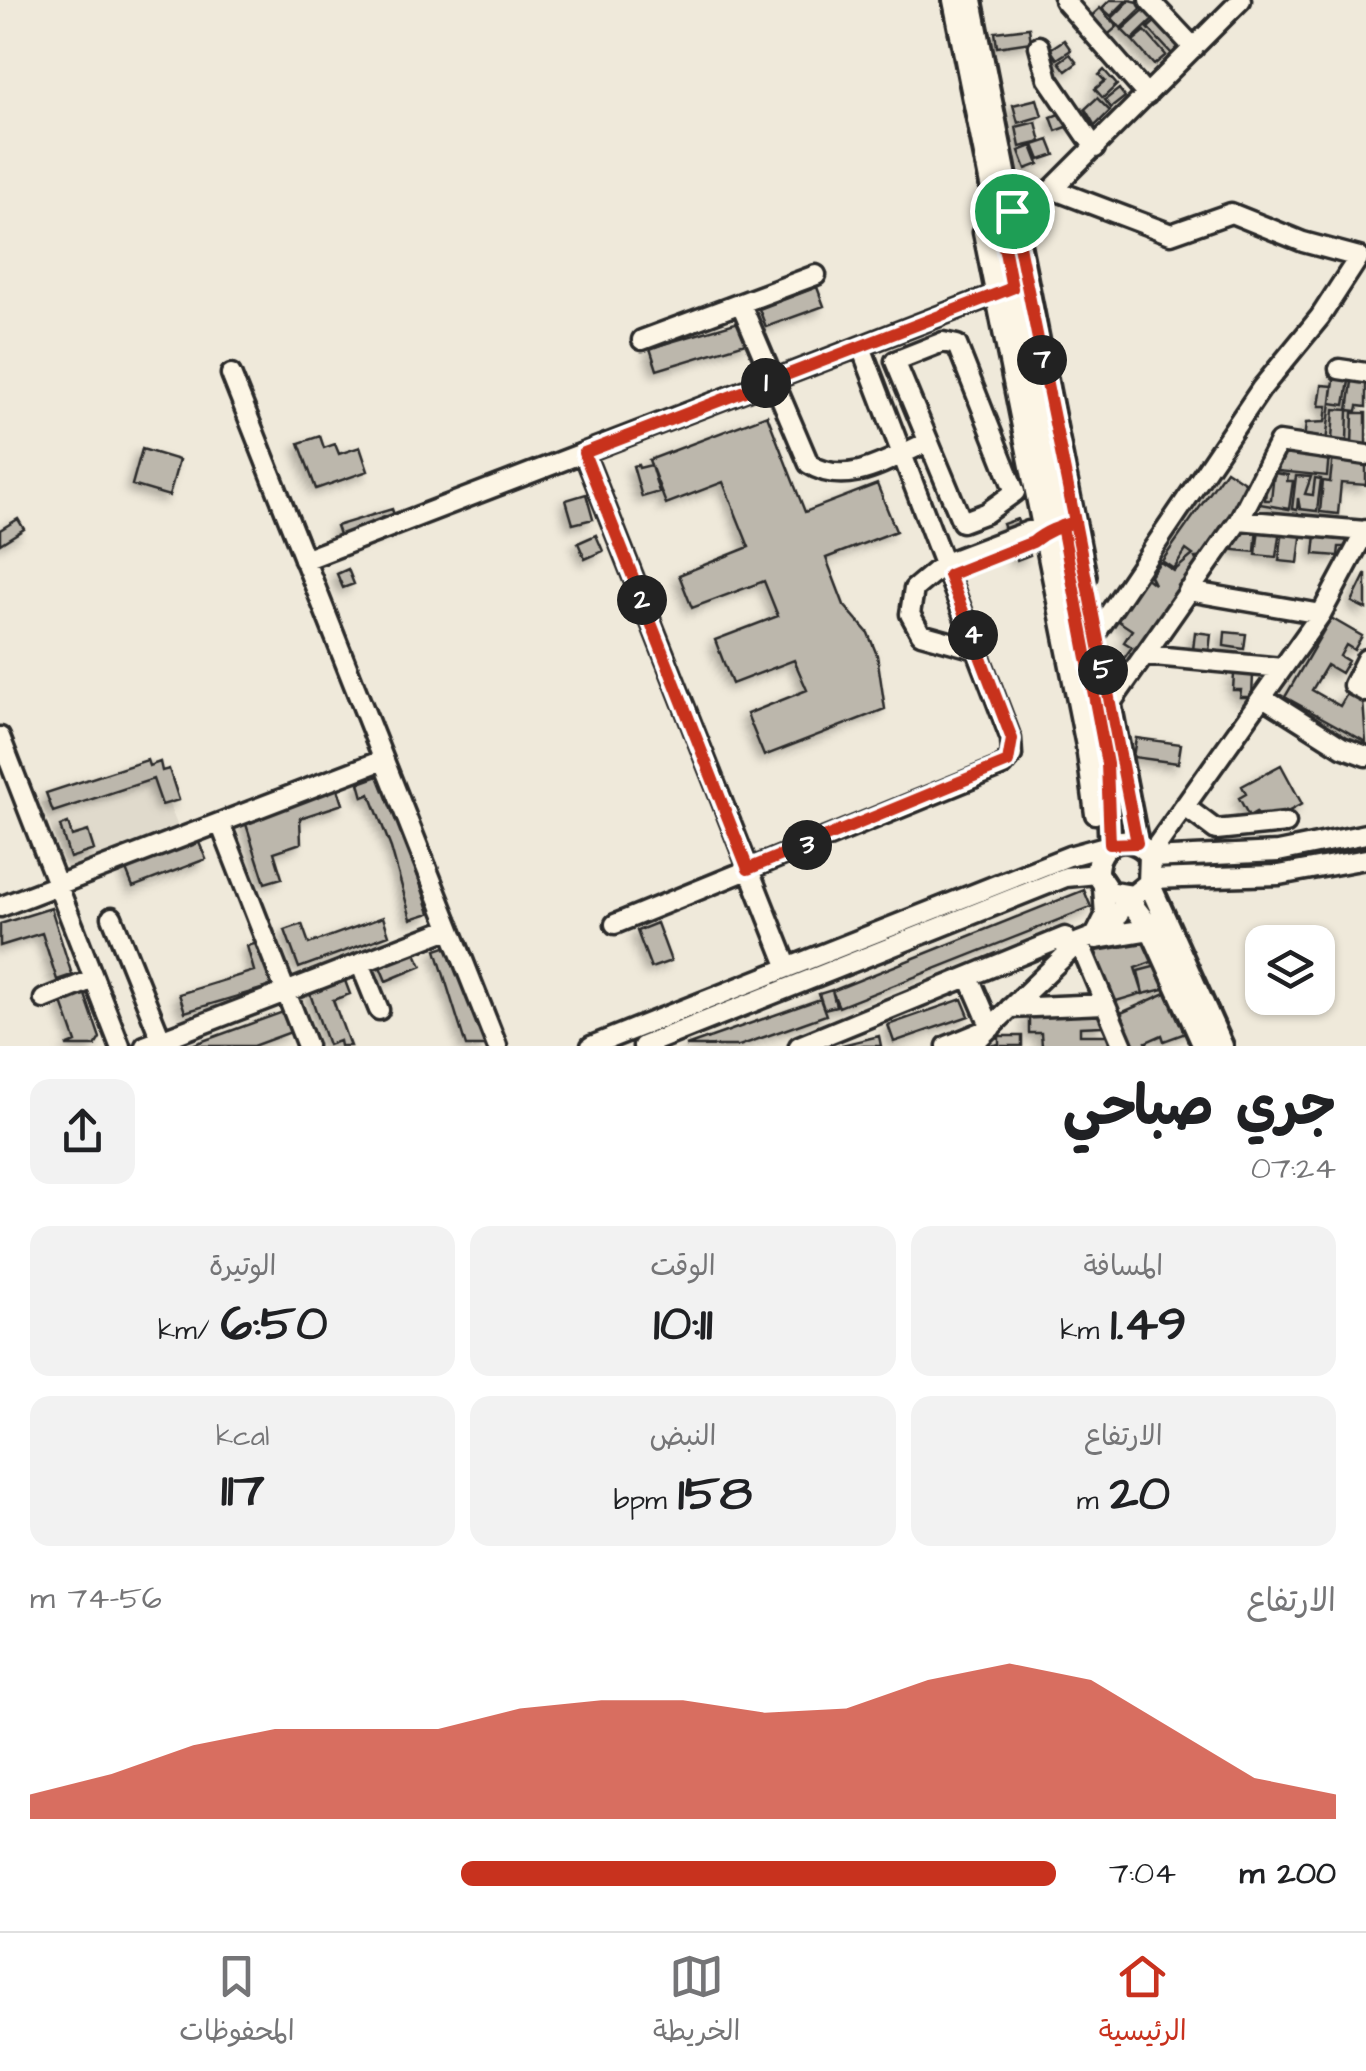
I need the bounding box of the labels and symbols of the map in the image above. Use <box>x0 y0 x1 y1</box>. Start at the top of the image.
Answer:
pin <box>970 169 1055 254</box>
pin: 7 <box>1017 335 1067 385</box>
pin: 1 <box>741 358 791 408</box>
pin: 2 <box>617 575 667 625</box>
pin: 4 <box>948 610 998 660</box>
pin: 5 <box>1078 645 1128 695</box>
pin: 3 <box>782 820 832 870</box>

